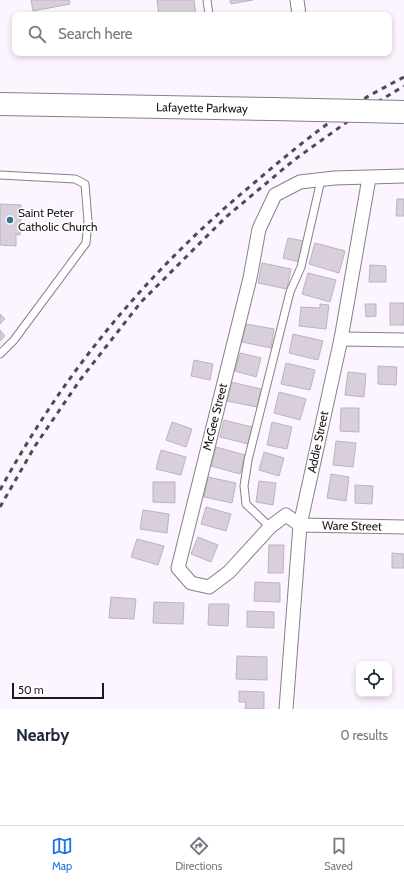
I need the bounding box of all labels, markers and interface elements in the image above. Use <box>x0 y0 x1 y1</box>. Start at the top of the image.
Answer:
search box <box>12 12 392 56</box>
icon: search <box>26 23 48 45</box>
text: Search here <box>58 25 133 43</box>
street label: Lafayette Parkway <box>156 99 248 116</box>
place label: Saint Peter Catholic Church <box>18 205 97 234</box>
marker: Saint Peter Catholic Church <box>5 215 15 225</box>
street label: McGee Street <box>199 382 230 452</box>
street label: Addie Street <box>304 410 331 474</box>
street label: Ware Street <box>322 517 382 534</box>
map controls <box>356 661 392 697</box>
button: locate <box>356 661 392 697</box>
scale bar <box>12 681 104 700</box>
text: 50 m <box>18 683 44 697</box>
text: Nearby <box>16 725 69 745</box>
text: 0 results <box>340 727 388 743</box>
tab: Map <box>51 835 73 873</box>
tab: Directions <box>175 835 222 873</box>
tab: Saved <box>324 835 353 873</box>

